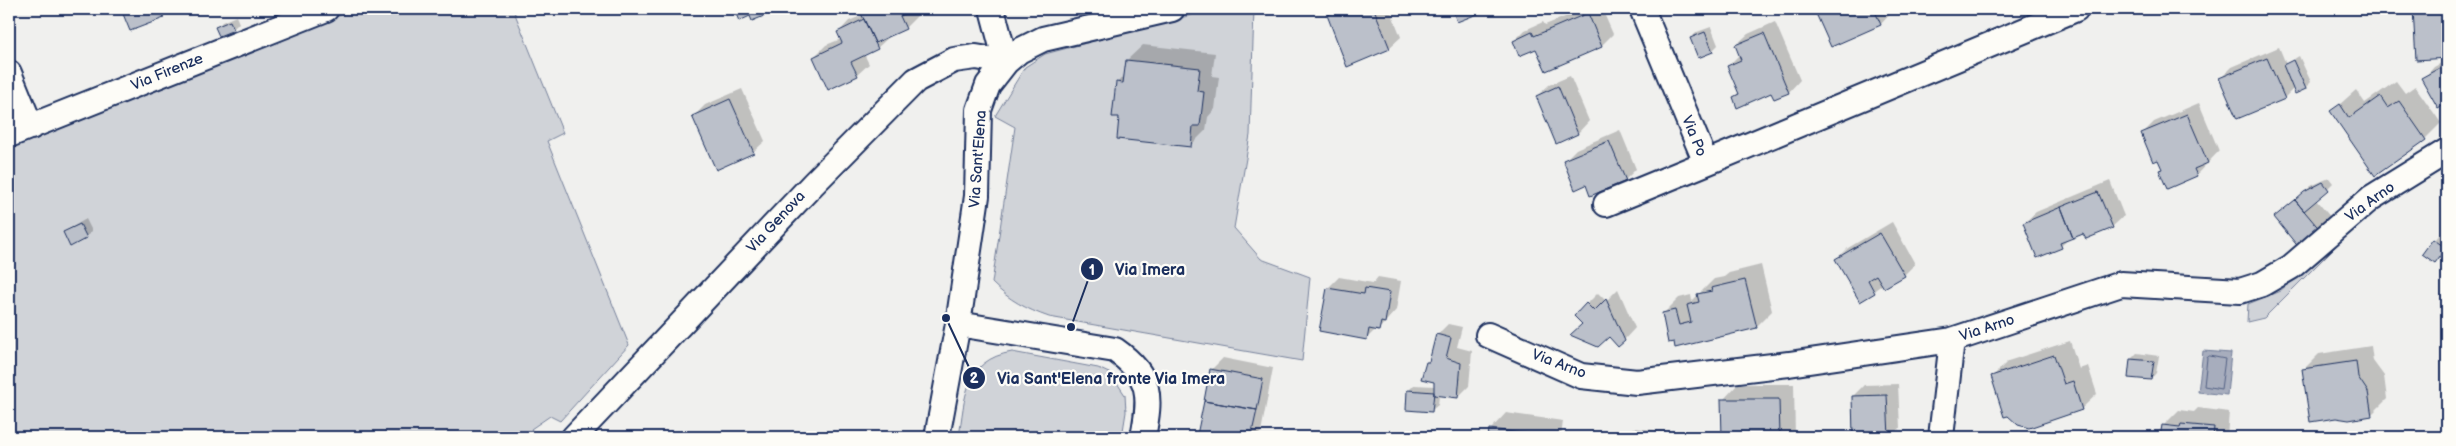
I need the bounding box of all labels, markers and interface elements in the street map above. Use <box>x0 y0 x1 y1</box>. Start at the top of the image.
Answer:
street label: Via Firenze <box>128 49 206 95</box>
street label: Via Sant'Elena <box>965 109 991 209</box>
street label: Via Po <box>1677 113 1711 159</box>
street label: Via Arno <box>2341 178 2399 226</box>
street label: Via Genova <box>742 187 810 257</box>
callout: Via Imera <box>1079 254 1195 285</box>
text: 1 <box>1089 261 1095 280</box>
text: Via Imera <box>1115 261 1185 280</box>
street label: Via Arno <box>1957 310 2017 346</box>
street label: Via Arno <box>1529 345 1589 383</box>
callout: Via Sant'Elena fronte Via Imera <box>962 363 1236 394</box>
text: 2 <box>970 369 979 388</box>
text: Via Sant'Elena fronte Via Imera <box>997 370 1225 389</box>

